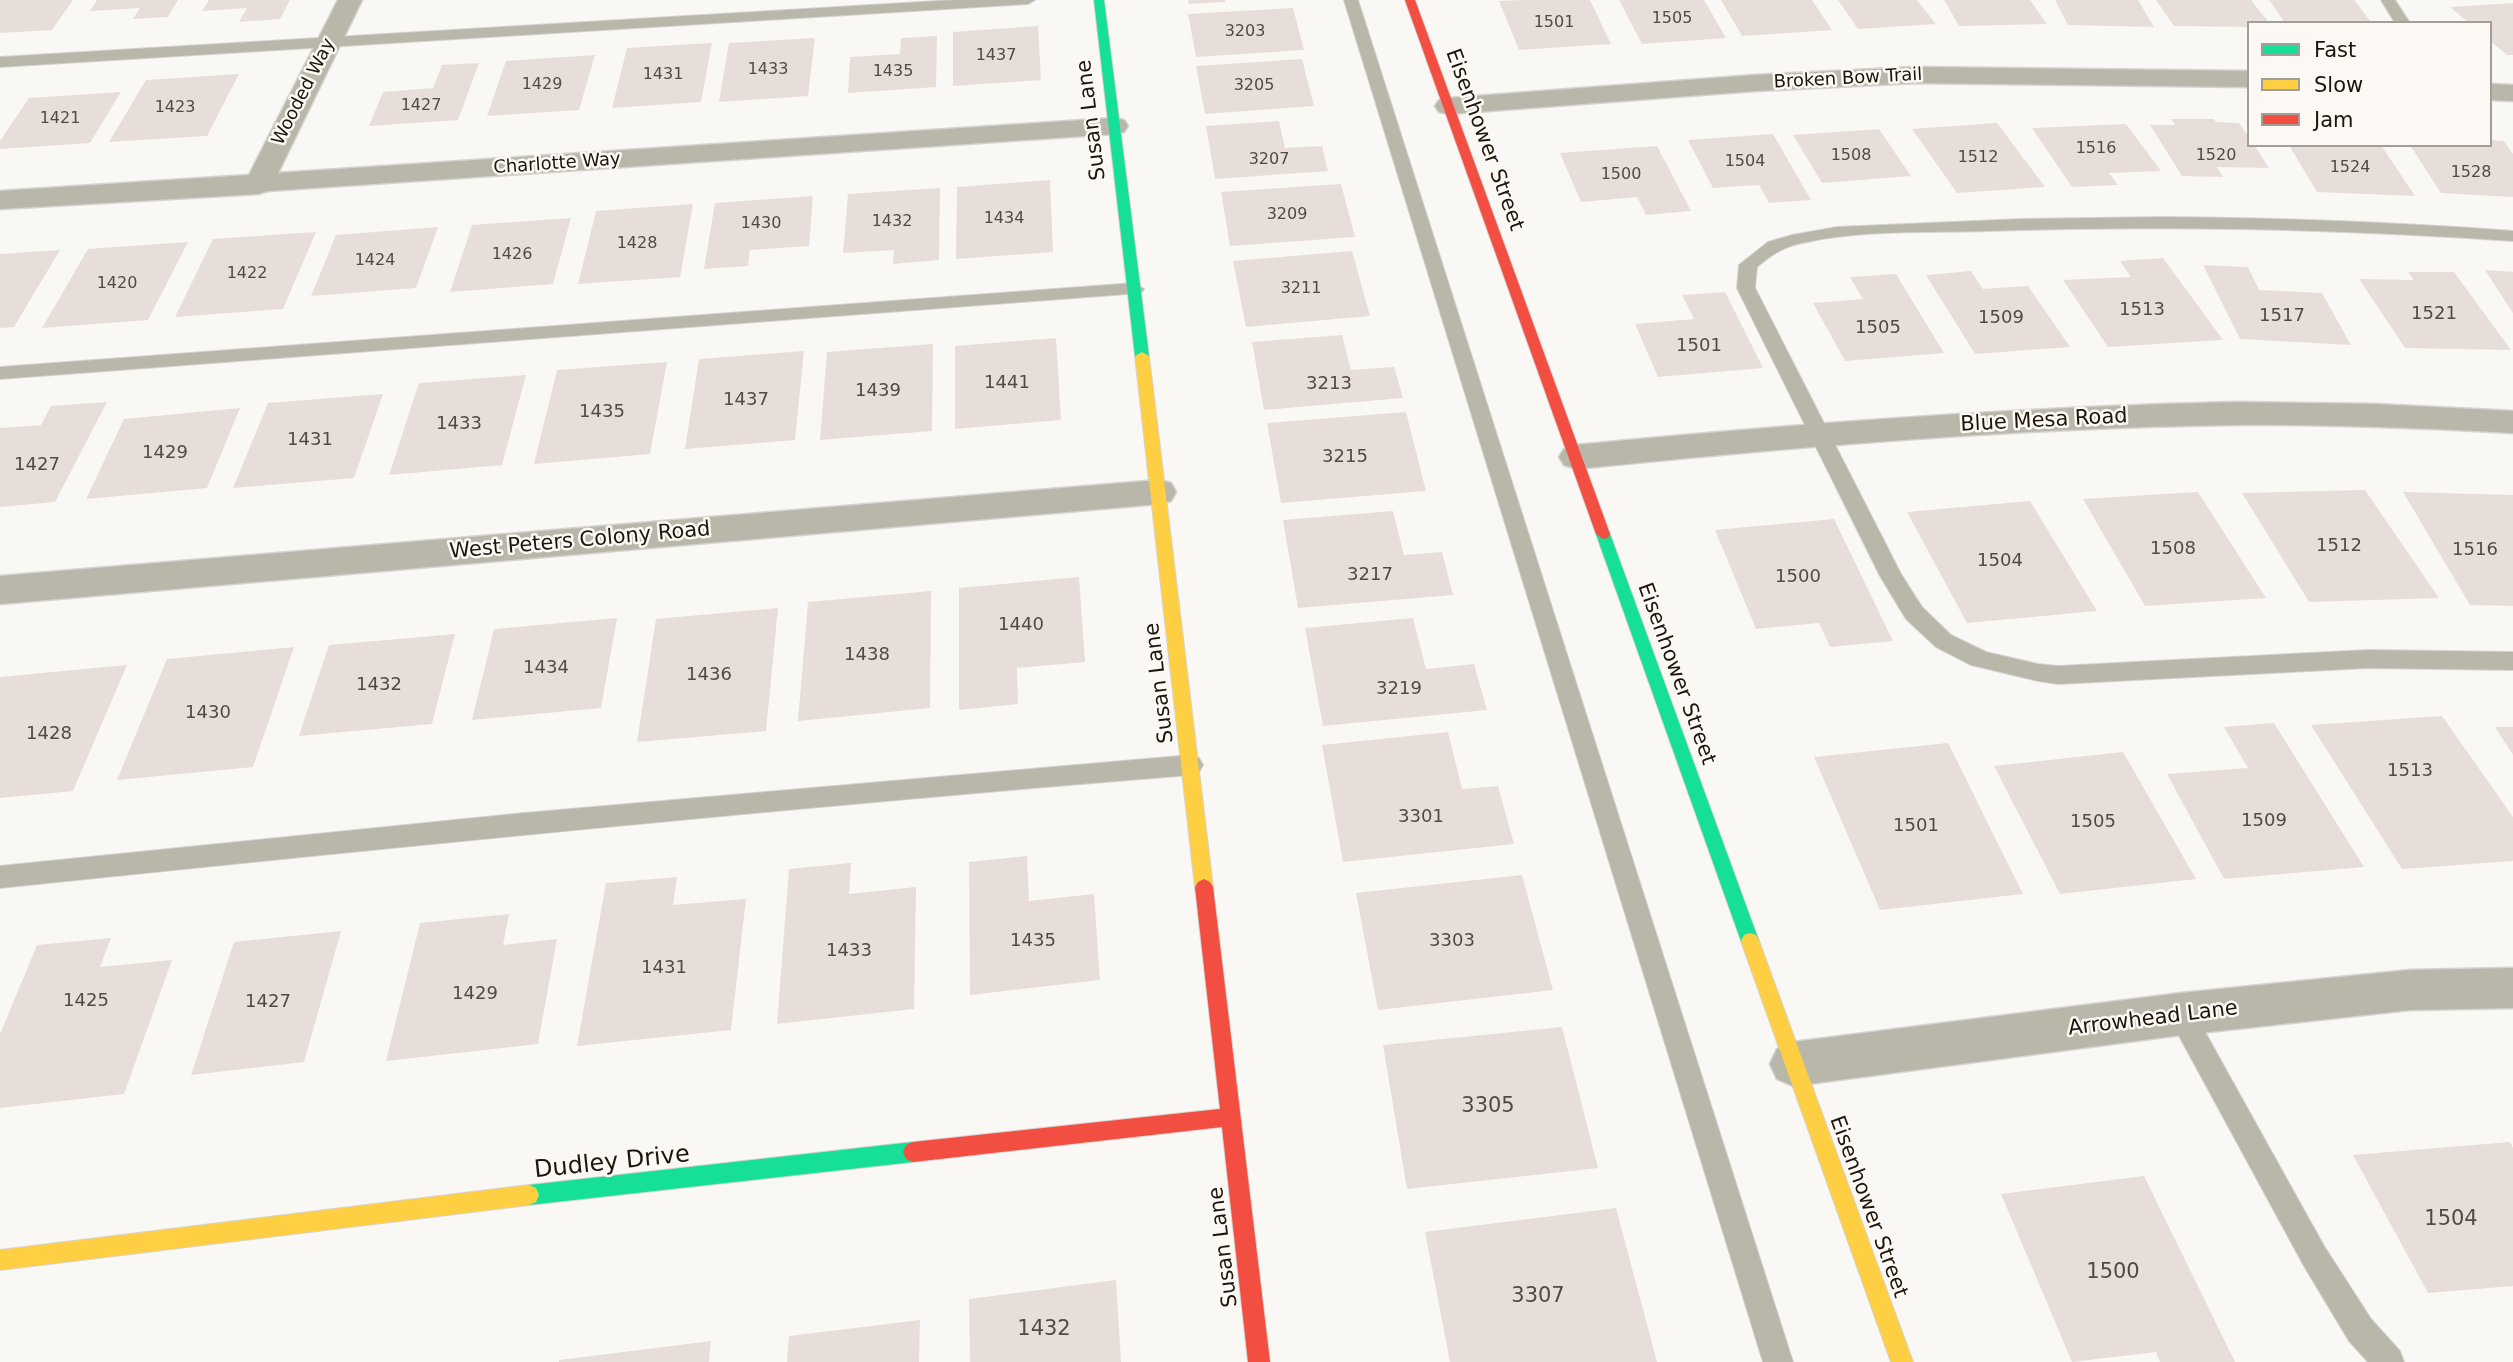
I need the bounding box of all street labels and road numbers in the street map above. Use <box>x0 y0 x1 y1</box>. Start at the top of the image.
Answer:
street label: Wooded Way <box>268 35 340 149</box>
street label: Eisenhower Street <box>1439 46 1529 234</box>
street label: Susan Lane <box>1072 58 1112 182</box>
street label: Broken Bow Trail <box>1773 64 1923 94</box>
street label: Charlotte Way <box>493 149 621 179</box>
street label: Blue Mesa Road <box>1960 404 2128 438</box>
street label: West Peters Colony Road <box>448 517 712 565</box>
street label: Eisenhower Street <box>1631 580 1721 768</box>
street label: Susan Lane <box>1140 621 1180 745</box>
street label: Arrowhead Lane <box>2067 996 2239 1042</box>
street label: Eisenhower Street <box>1823 1113 1913 1301</box>
street label: Dudley Drive <box>533 1141 691 1185</box>
street label: Susan Lane <box>1204 1185 1244 1309</box>

